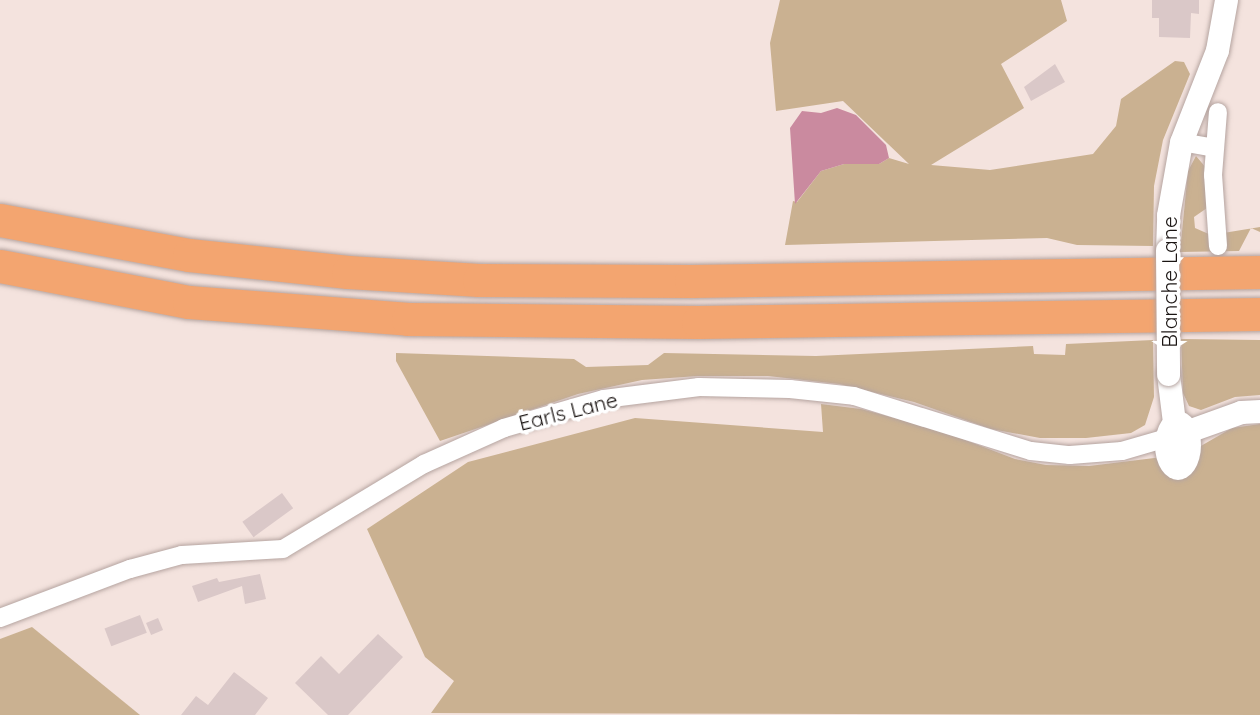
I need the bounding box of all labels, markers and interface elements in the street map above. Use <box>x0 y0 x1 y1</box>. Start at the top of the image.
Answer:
street label: Blanche Lane <box>1156 216 1182 348</box>
street label: Earls Lane <box>516 387 620 435</box>

